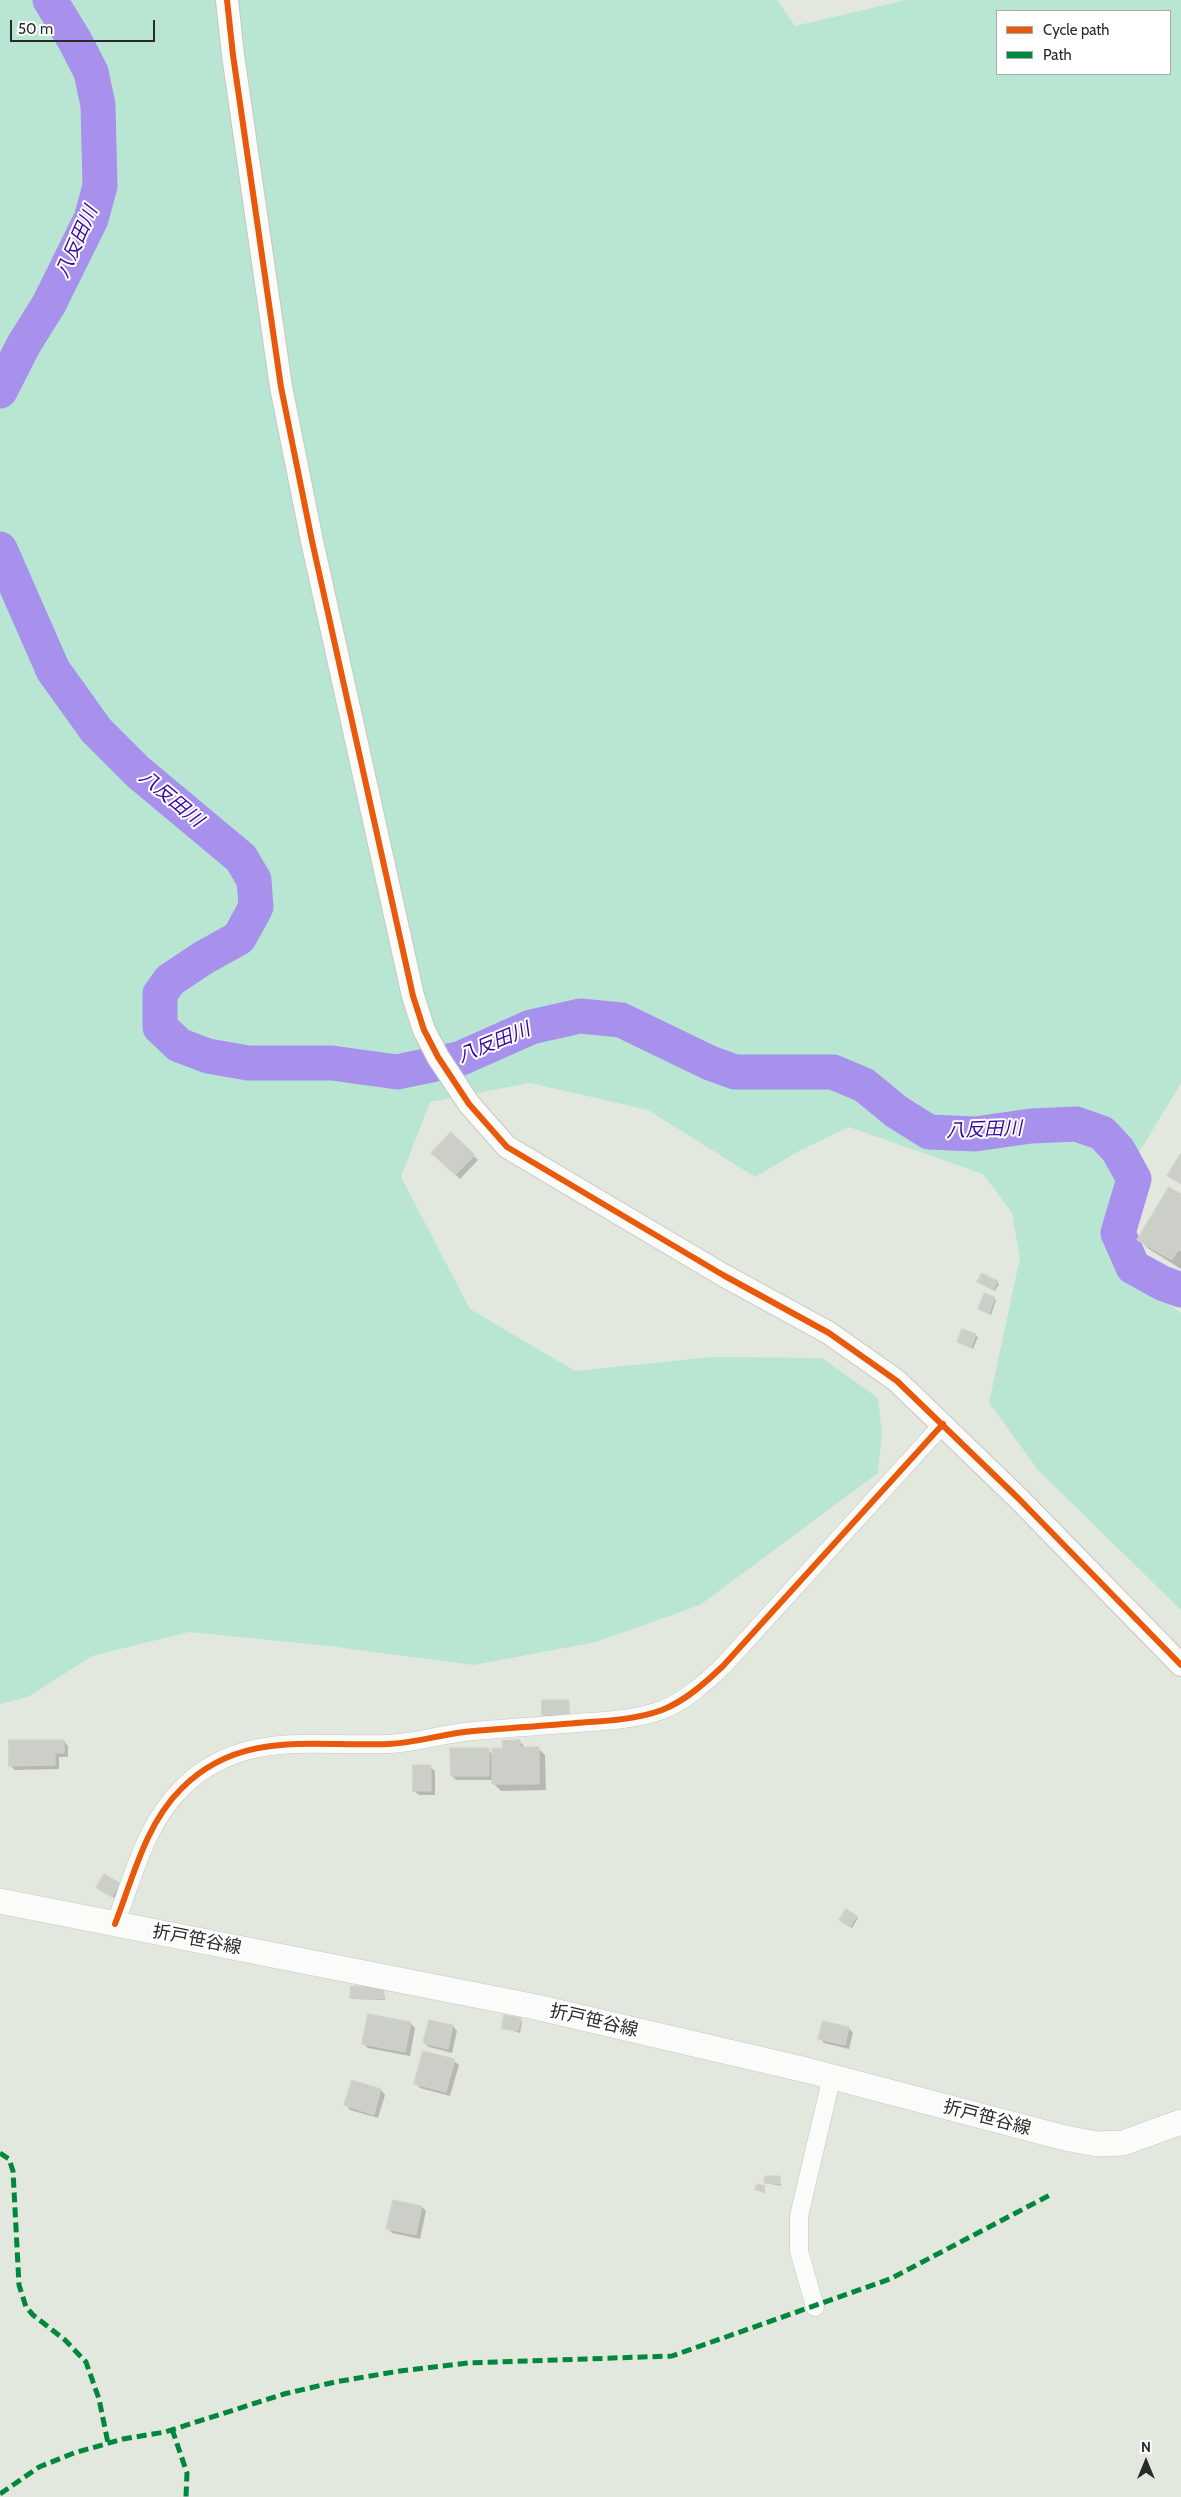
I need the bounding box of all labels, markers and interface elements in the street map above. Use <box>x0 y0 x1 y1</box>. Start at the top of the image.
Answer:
scale bar <box>12 10 158 42</box>
legend <box>996 10 1171 75</box>
text: 50 m <box>18 20 53 38</box>
text: Cycle path <box>1043 21 1109 39</box>
text: Path <box>1043 46 1072 64</box>
water label: 八反田川 <box>51 203 103 281</box>
water label: 八反田川 <box>135 766 207 832</box>
water label: 八反田川 <box>454 1018 534 1068</box>
water label: 八反田川 <box>946 1117 1022 1143</box>
street label: 折戸笹谷線 <box>151 1921 243 1959</box>
street label: 折戸笹谷線 <box>548 2000 640 2042</box>
street label: 折戸笹谷線 <box>941 2096 1033 2140</box>
north arrow <box>1121 2437 1171 2487</box>
text: N <box>1141 2438 1151 2456</box>

